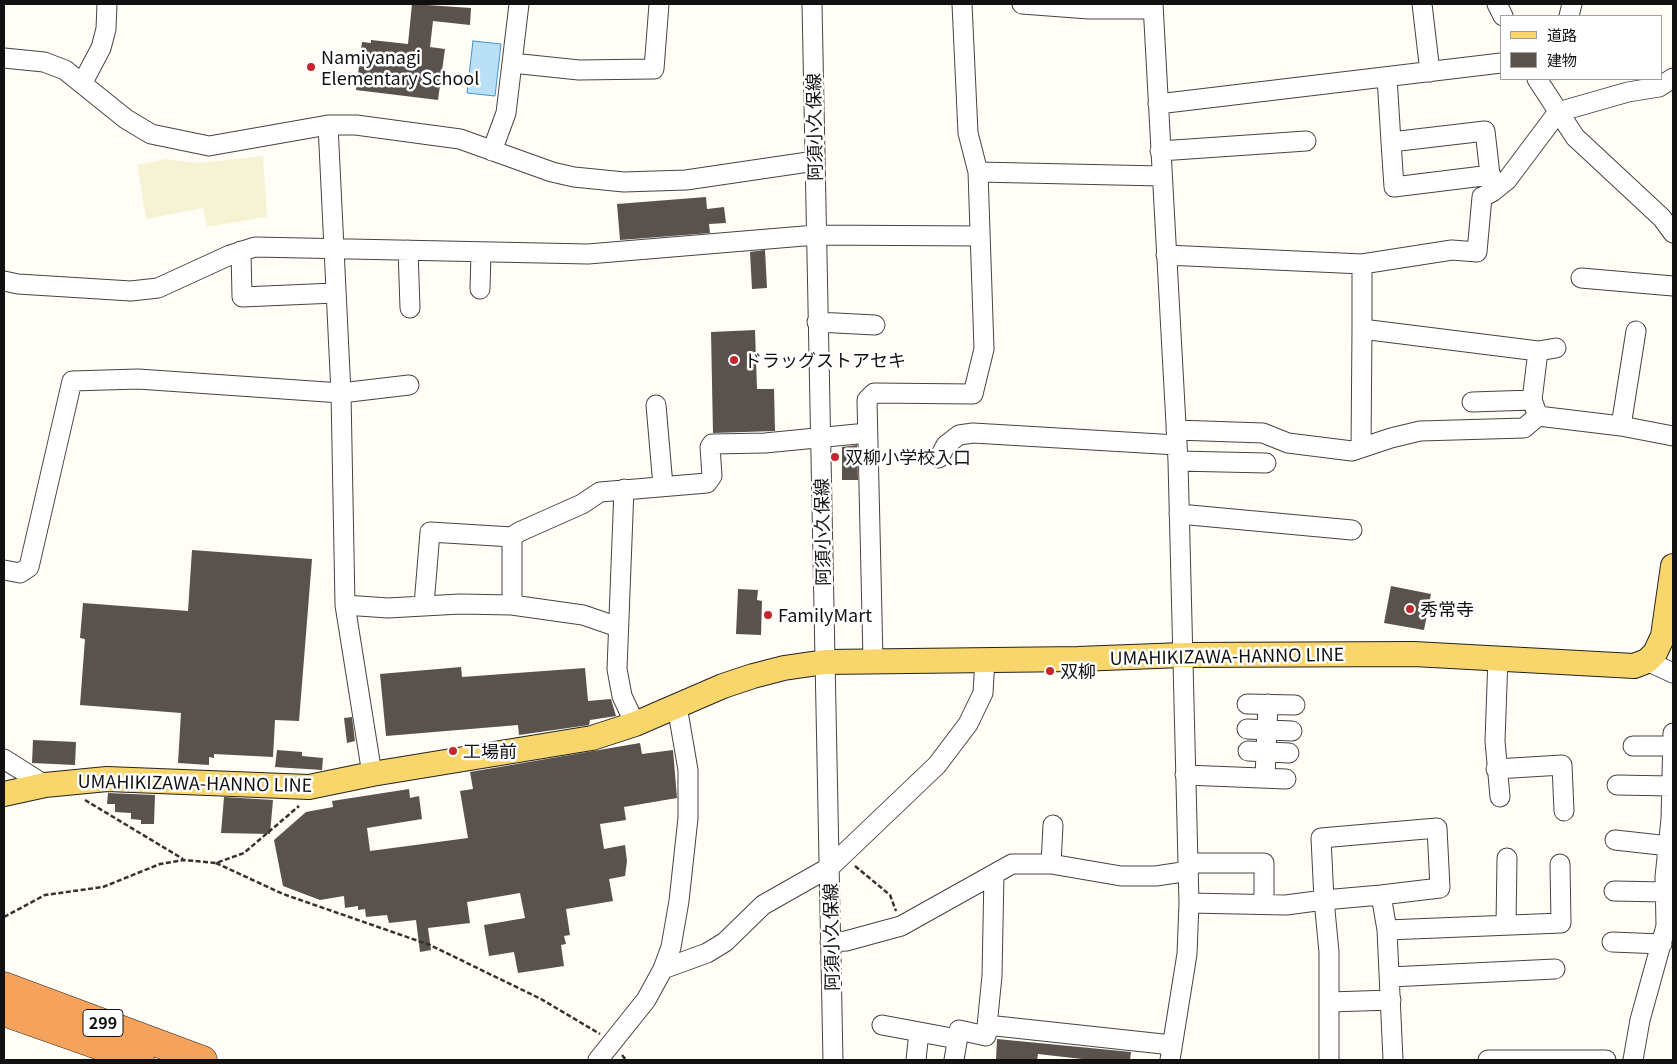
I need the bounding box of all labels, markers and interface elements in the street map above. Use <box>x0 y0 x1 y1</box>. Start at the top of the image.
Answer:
legend <box>1500 15 1662 80</box>
text: 道路 <box>1547 24 1577 45</box>
place label: Namiyanagi Elementary School <box>321 46 479 88</box>
text: 建物 <box>1547 49 1577 70</box>
marker: Namiyanagi Elementary School <box>305 61 317 73</box>
street label: 阿須小久保線 <box>802 73 826 181</box>
place label: ドラッグストアセキ <box>744 349 906 371</box>
marker: ドラッグストアセキ <box>728 354 740 366</box>
place label: 双柳小学校入口 <box>845 446 971 468</box>
marker: 双柳小学校入口 <box>829 451 841 463</box>
street label: 阿須小久保線 <box>810 478 834 586</box>
place label: 秀常寺 <box>1420 598 1474 620</box>
marker: 秀常寺 <box>1404 603 1416 615</box>
place label: FamilyMart <box>778 604 872 626</box>
marker: FamilyMart <box>762 609 774 621</box>
street label: UMAHIKIZAWA-HANNO LINE <box>1110 643 1344 669</box>
place label: 双柳 <box>1060 660 1096 682</box>
marker: 双柳 <box>1044 665 1056 677</box>
place label: 工場前 <box>463 740 517 762</box>
marker: 工場前 <box>447 745 459 757</box>
street label: UMAHIKIZAWA-HANNO LINE <box>78 770 312 796</box>
street label: 阿須小久保線 <box>819 883 843 991</box>
road number: 299 <box>83 1010 123 1036</box>

